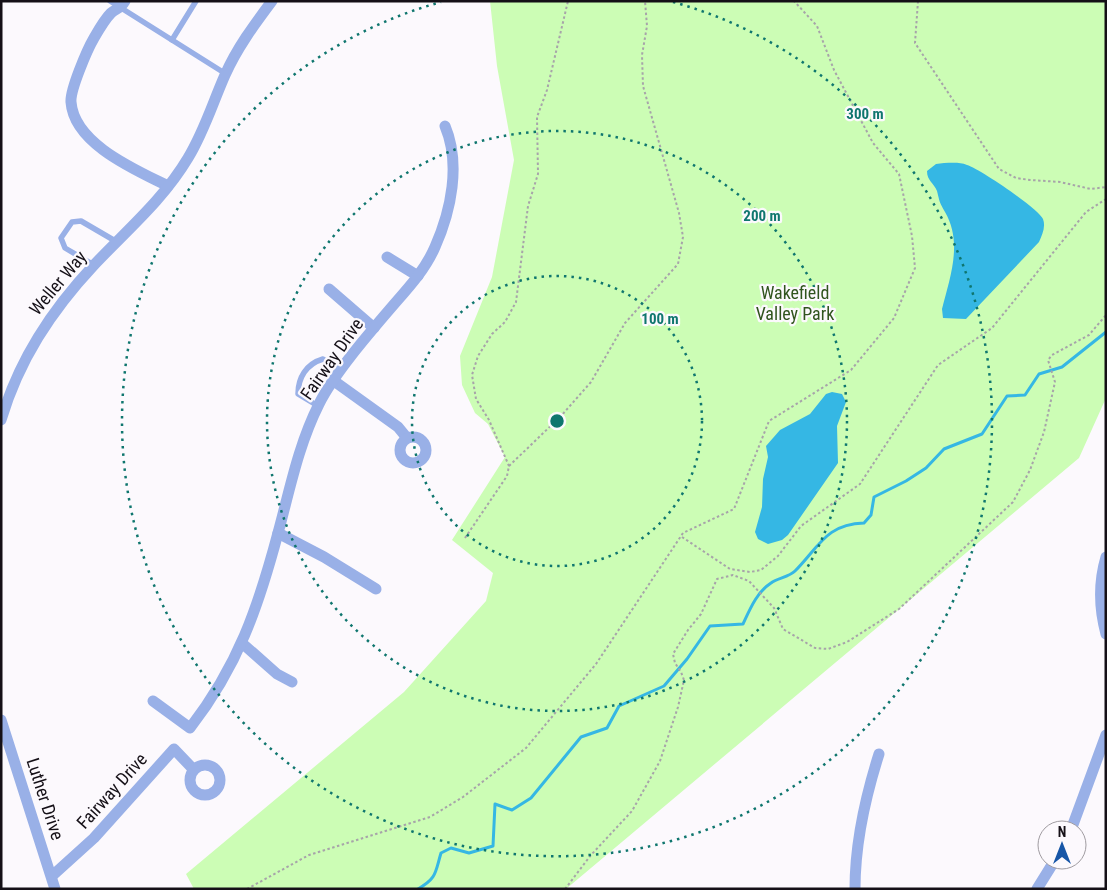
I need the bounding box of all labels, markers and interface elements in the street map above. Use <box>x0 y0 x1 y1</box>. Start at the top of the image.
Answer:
text: 300 m <box>846 105 884 123</box>
text: 200 m <box>743 207 781 225</box>
street label: Weller Way <box>25 246 91 319</box>
park label: Wakefield Valley Park <box>756 282 834 324</box>
text: 100 m <box>641 310 679 328</box>
street label: Fairway Drive <box>296 314 367 403</box>
centre of rings <box>548 412 566 430</box>
street label: Fairway Drive <box>72 749 151 833</box>
street label: Luther Drive <box>22 755 69 842</box>
north arrow <box>1037 820 1087 870</box>
text: N <box>1058 824 1066 840</box>

